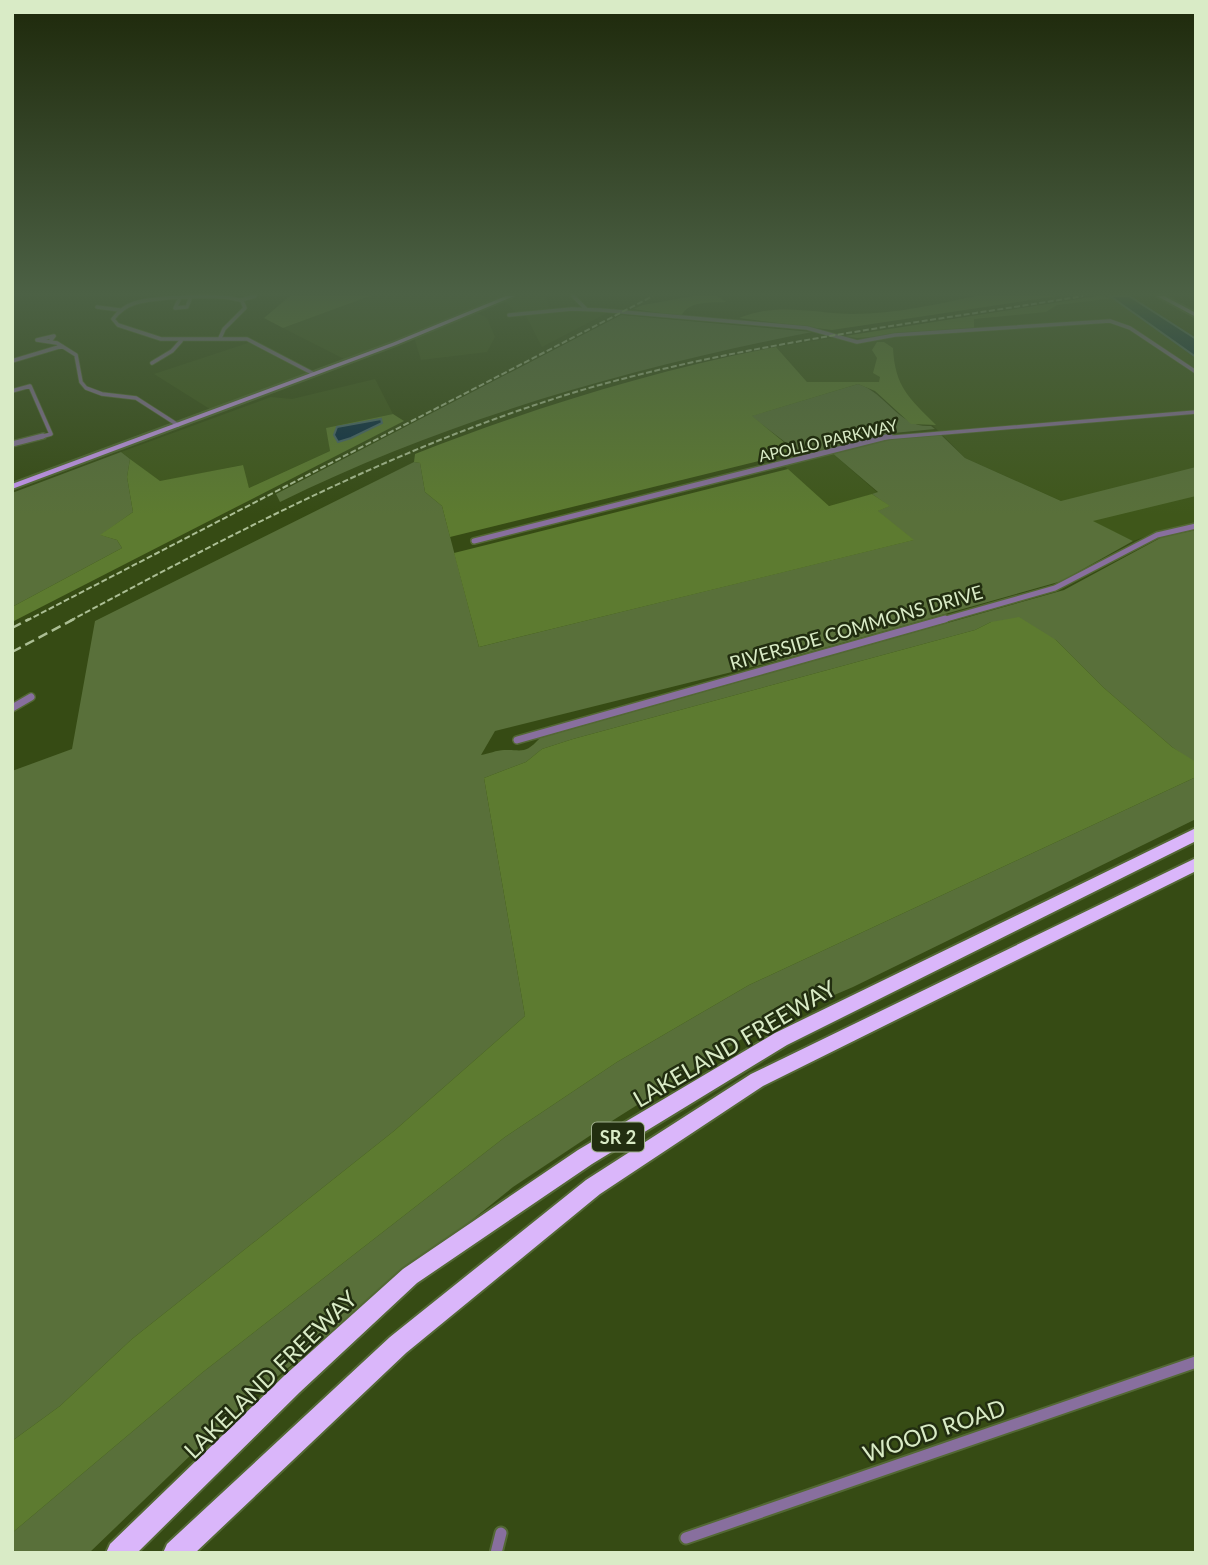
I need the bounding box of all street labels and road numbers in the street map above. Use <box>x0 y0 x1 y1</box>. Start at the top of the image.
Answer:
street label: APOLLO PARKWAY <box>757 415 899 465</box>
street label: RIVERSIDE COMMONS DRIVE <box>727 580 985 674</box>
street label: LAKELAND FREEWAY <box>628 973 841 1112</box>
road number: SR 2 <box>592 1122 644 1152</box>
street label: LAKELAND FREEWAY <box>178 1284 363 1464</box>
street label: WOOD ROAD <box>859 1392 1009 1468</box>

